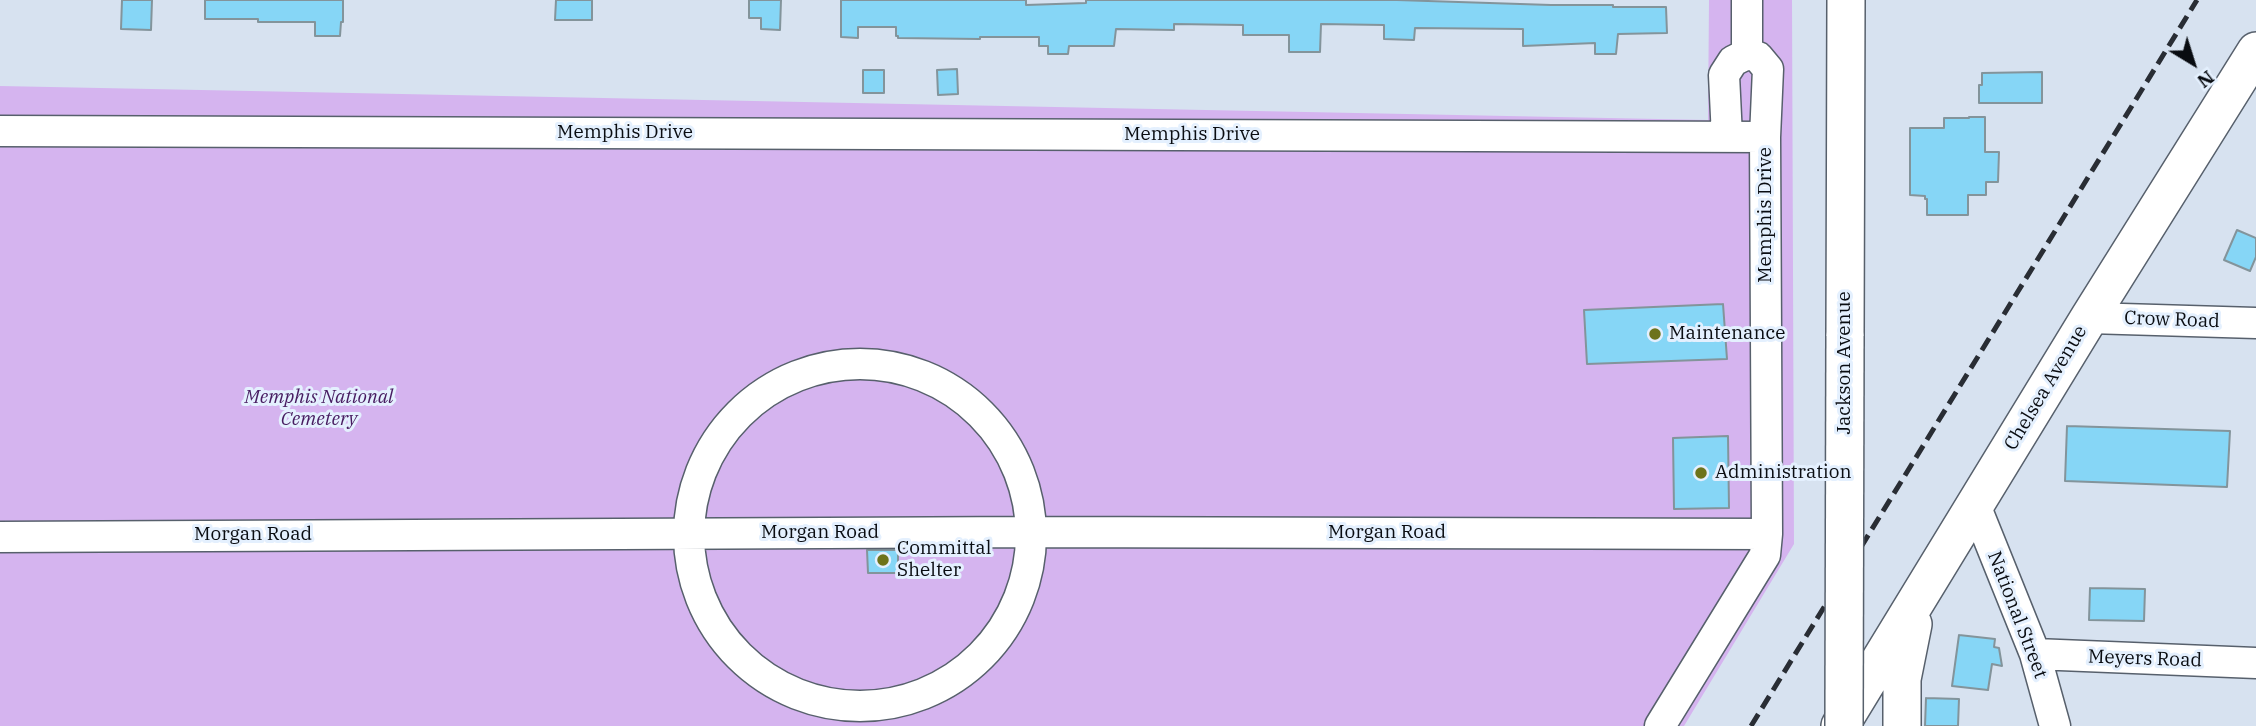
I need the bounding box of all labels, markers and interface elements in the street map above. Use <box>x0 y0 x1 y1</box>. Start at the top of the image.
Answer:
north arrow <box>2158 28 2228 98</box>
text: N <box>2193 65 2219 94</box>
street label: Memphis Drive <box>557 122 693 144</box>
street label: Memphis Drive <box>1124 124 1260 146</box>
street label: Memphis Drive <box>1755 147 1777 283</box>
street label: Jackson Avenue <box>1834 291 1856 435</box>
street label: Crow Road <box>2124 307 2220 333</box>
street label: Chelsea Avenue <box>2000 322 2092 454</box>
place label: Maintenance <box>1669 323 1785 345</box>
marker: Maintenance <box>1647 326 1663 342</box>
park label: Memphis National Cemetery <box>245 387 393 431</box>
place label: Administration <box>1715 462 1852 484</box>
marker: Administration <box>1693 465 1709 481</box>
street label: Morgan Road <box>761 522 879 544</box>
street label: Morgan Road <box>1328 522 1446 544</box>
street label: Morgan Road <box>194 524 312 546</box>
place label: Committal Shelter <box>897 538 991 582</box>
street label: National Street <box>1982 548 2052 682</box>
marker: Committal Shelter <box>875 552 891 568</box>
street label: Meyers Road <box>2088 646 2202 672</box>

